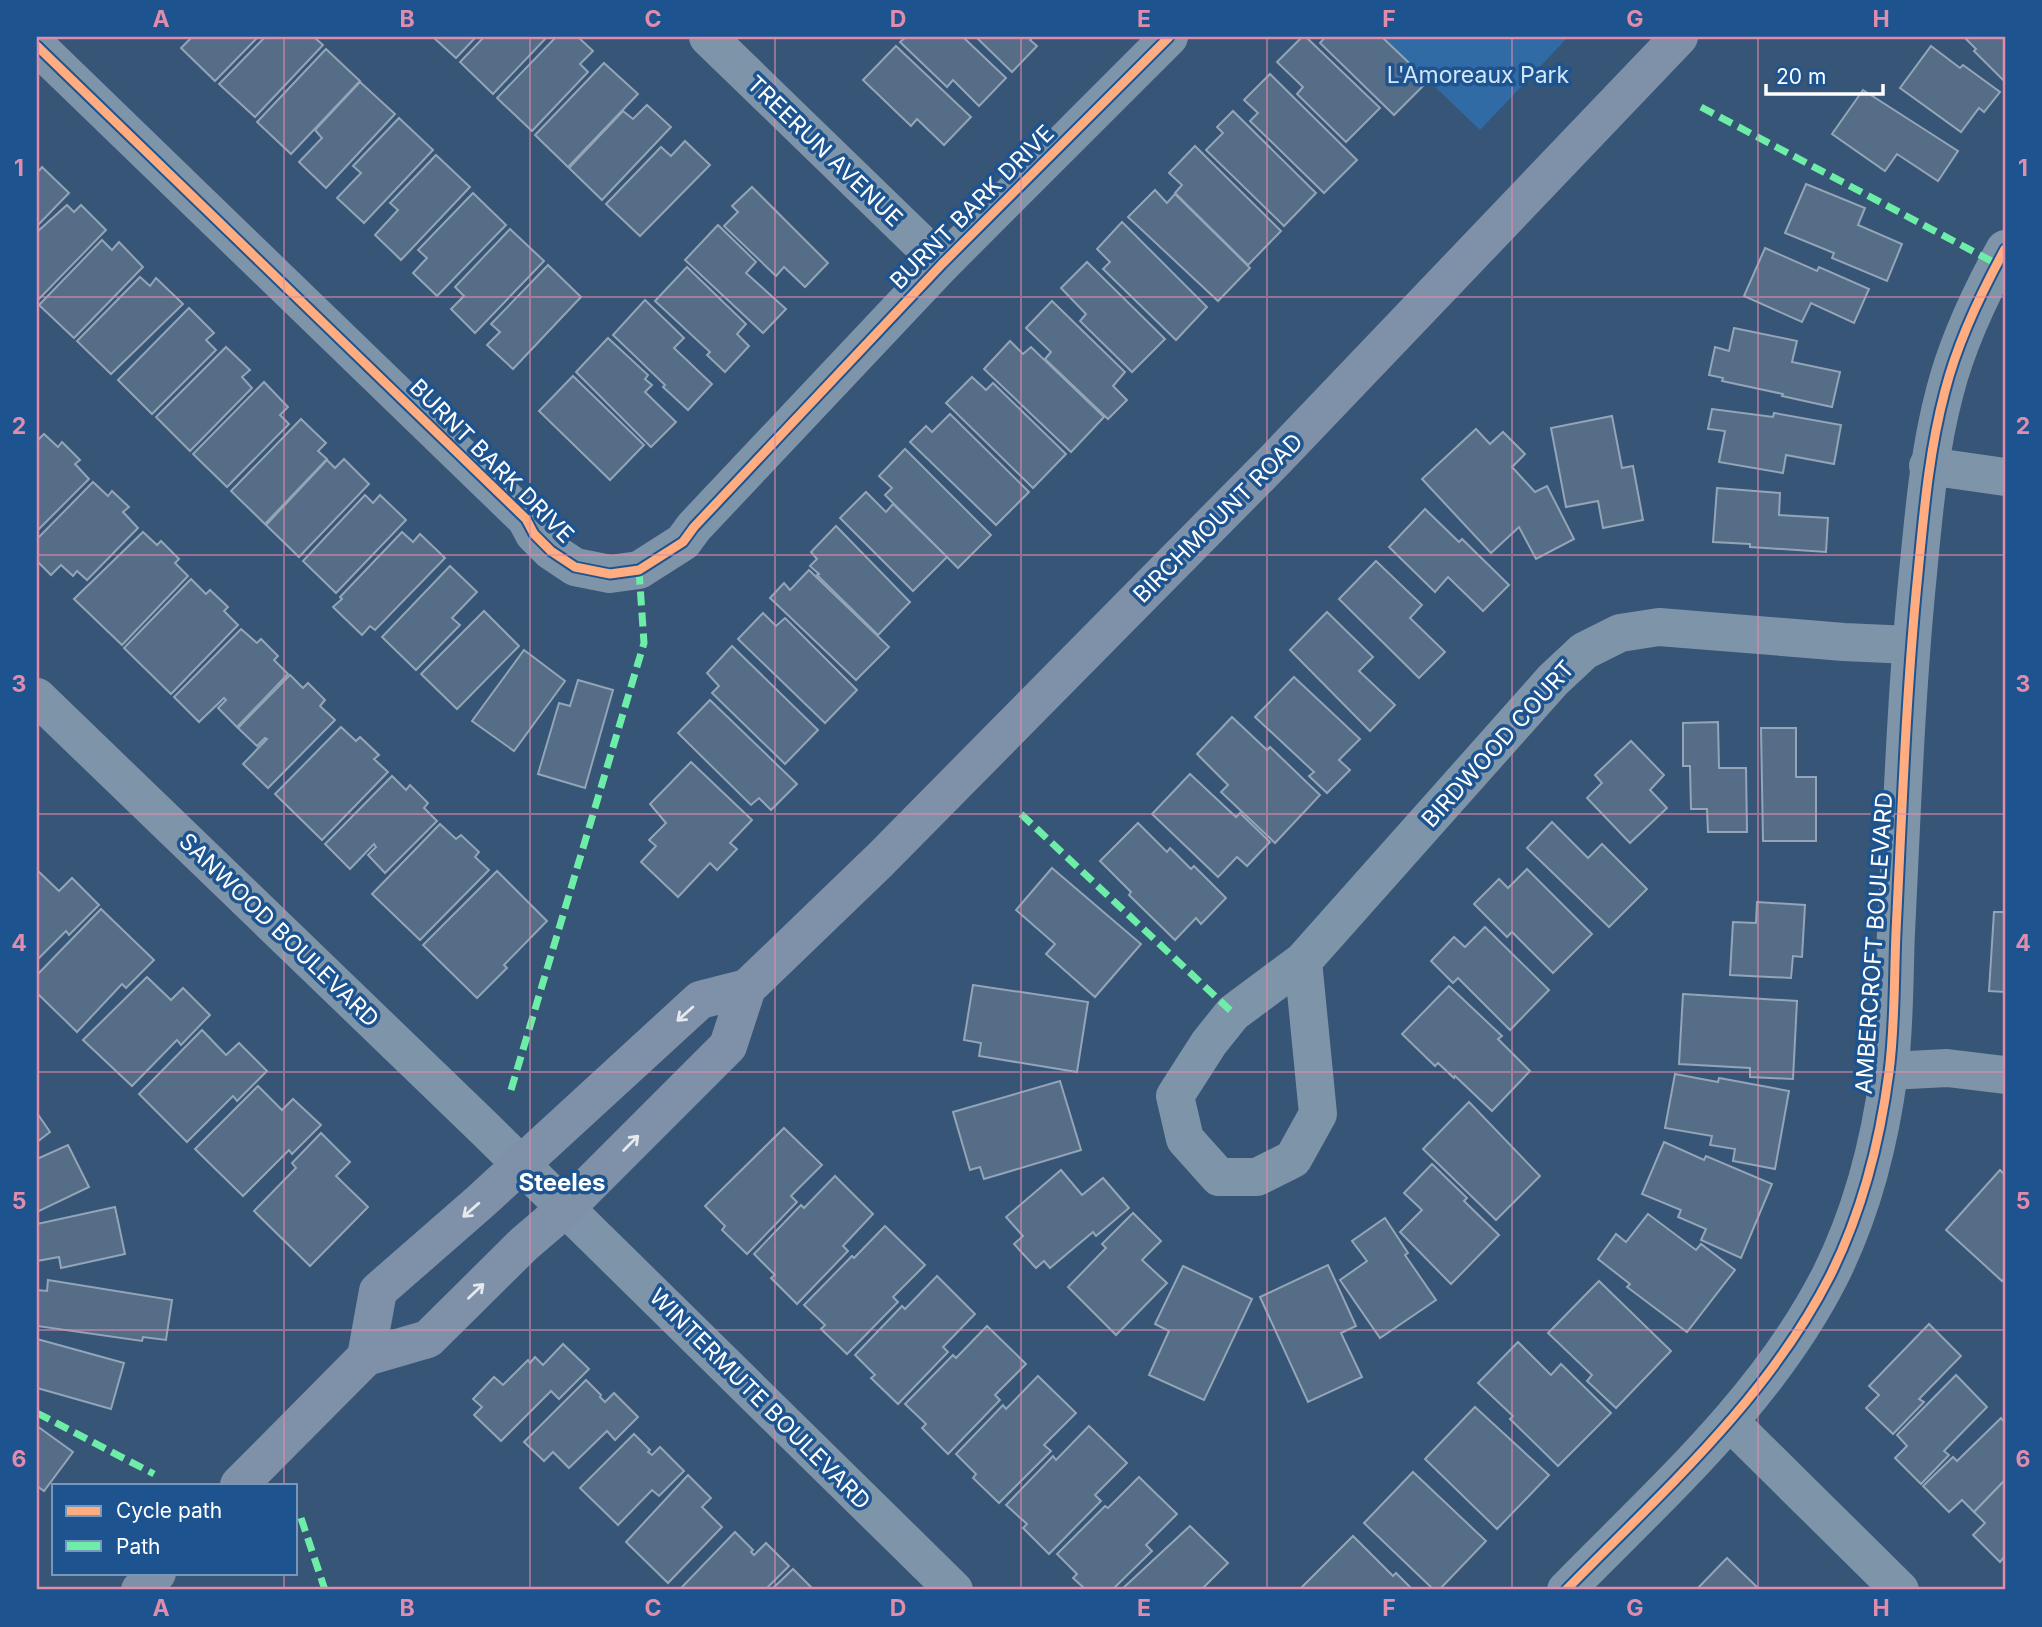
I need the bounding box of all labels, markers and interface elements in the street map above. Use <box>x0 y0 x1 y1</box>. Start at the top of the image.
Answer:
text: A <box>152 5 170 33</box>
text: B <box>399 5 415 33</box>
text: C <box>644 5 662 33</box>
text: D <box>890 5 906 33</box>
text: E <box>1137 5 1151 33</box>
text: F <box>1382 5 1396 33</box>
text: G <box>1626 5 1644 33</box>
text: H <box>1872 5 1890 33</box>
scale bar <box>1766 52 1883 96</box>
park label: L'Amoreaux Park <box>1387 61 1570 89</box>
text: 20 m <box>1776 64 1826 89</box>
street label: TREERUN AVENUE <box>741 70 909 232</box>
street label: BURNT BARK DRIVE <box>884 119 1060 295</box>
text: 1 <box>14 154 24 182</box>
text: 1 <box>2018 154 2028 182</box>
street label: BURNT BARK DRIVE <box>404 373 580 549</box>
text: 2 <box>12 412 26 440</box>
text: 2 <box>2016 412 2030 440</box>
street label: BIRCHMOUNT ROAD <box>1127 427 1309 609</box>
street label: BIRDWOOD COURT <box>1416 655 1580 833</box>
text: 3 <box>12 670 26 698</box>
text: 3 <box>2016 670 2030 698</box>
street label: AMBERCROFT BOULEVARD <box>1849 791 1899 1095</box>
street label: SANWOOD BOULEVARD <box>173 827 385 1033</box>
text: 4 <box>11 929 27 957</box>
text: 4 <box>2015 929 2031 957</box>
one-way arrow <box>677 1005 694 1022</box>
one-way arrow <box>623 1134 640 1151</box>
district label: Steeles <box>518 1168 606 1197</box>
text: 5 <box>12 1187 26 1215</box>
text: 5 <box>2016 1187 2030 1215</box>
one-way arrow <box>462 1202 480 1218</box>
one-way arrow <box>468 1282 485 1299</box>
street label: WINTERMUTE BOULEVARD <box>644 1283 876 1515</box>
text: 6 <box>12 1445 26 1473</box>
text: 6 <box>2016 1445 2030 1473</box>
legend <box>52 1484 298 1574</box>
text: Cycle path <box>116 1498 222 1523</box>
text: Path <box>116 1534 161 1559</box>
text: A <box>152 1594 170 1622</box>
text: B <box>399 1594 415 1622</box>
text: C <box>644 1594 662 1622</box>
text: D <box>890 1594 906 1622</box>
text: E <box>1137 1594 1151 1622</box>
text: F <box>1382 1594 1396 1622</box>
text: G <box>1626 1594 1644 1622</box>
text: H <box>1872 1594 1890 1622</box>

